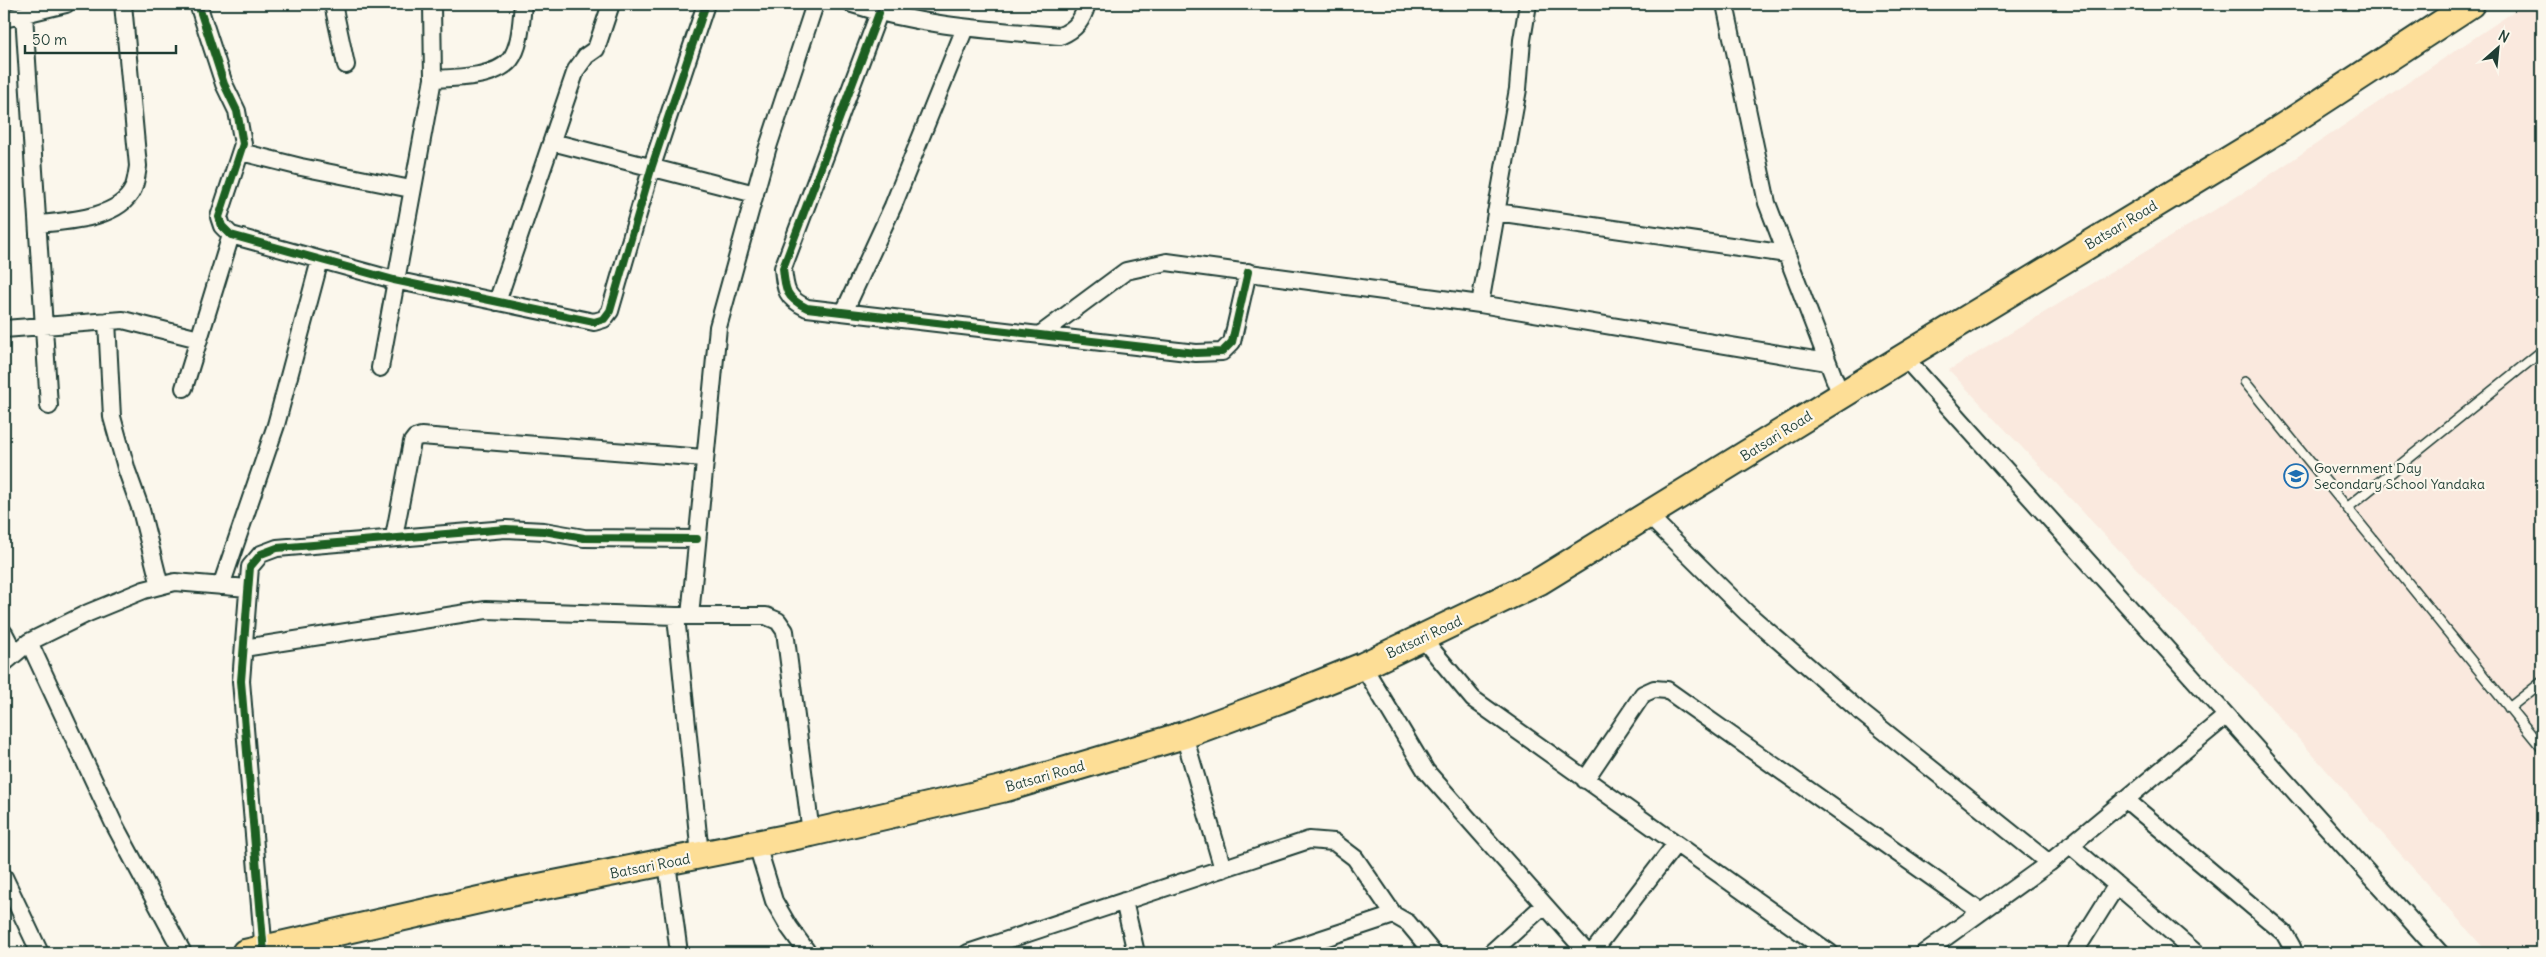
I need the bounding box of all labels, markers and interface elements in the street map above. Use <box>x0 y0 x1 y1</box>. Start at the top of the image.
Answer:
scale bar <box>25 22 176 54</box>
north arrow <box>2474 22 2524 72</box>
text: N <box>2496 26 2512 47</box>
text: 50 m <box>32 30 67 49</box>
street label: Batsari Road <box>2082 196 2160 254</box>
street label: Batsari Road <box>1737 407 1815 465</box>
place label: Government Day Secondary School Yandaka <box>2314 459 2485 493</box>
school or university icon: Government Day Secondary School Yandaka <box>2283 463 2309 489</box>
street label: Batsari Road <box>1383 612 1465 662</box>
street label: Batsari Road <box>1003 756 1087 796</box>
street label: Batsari Road <box>608 849 692 883</box>

